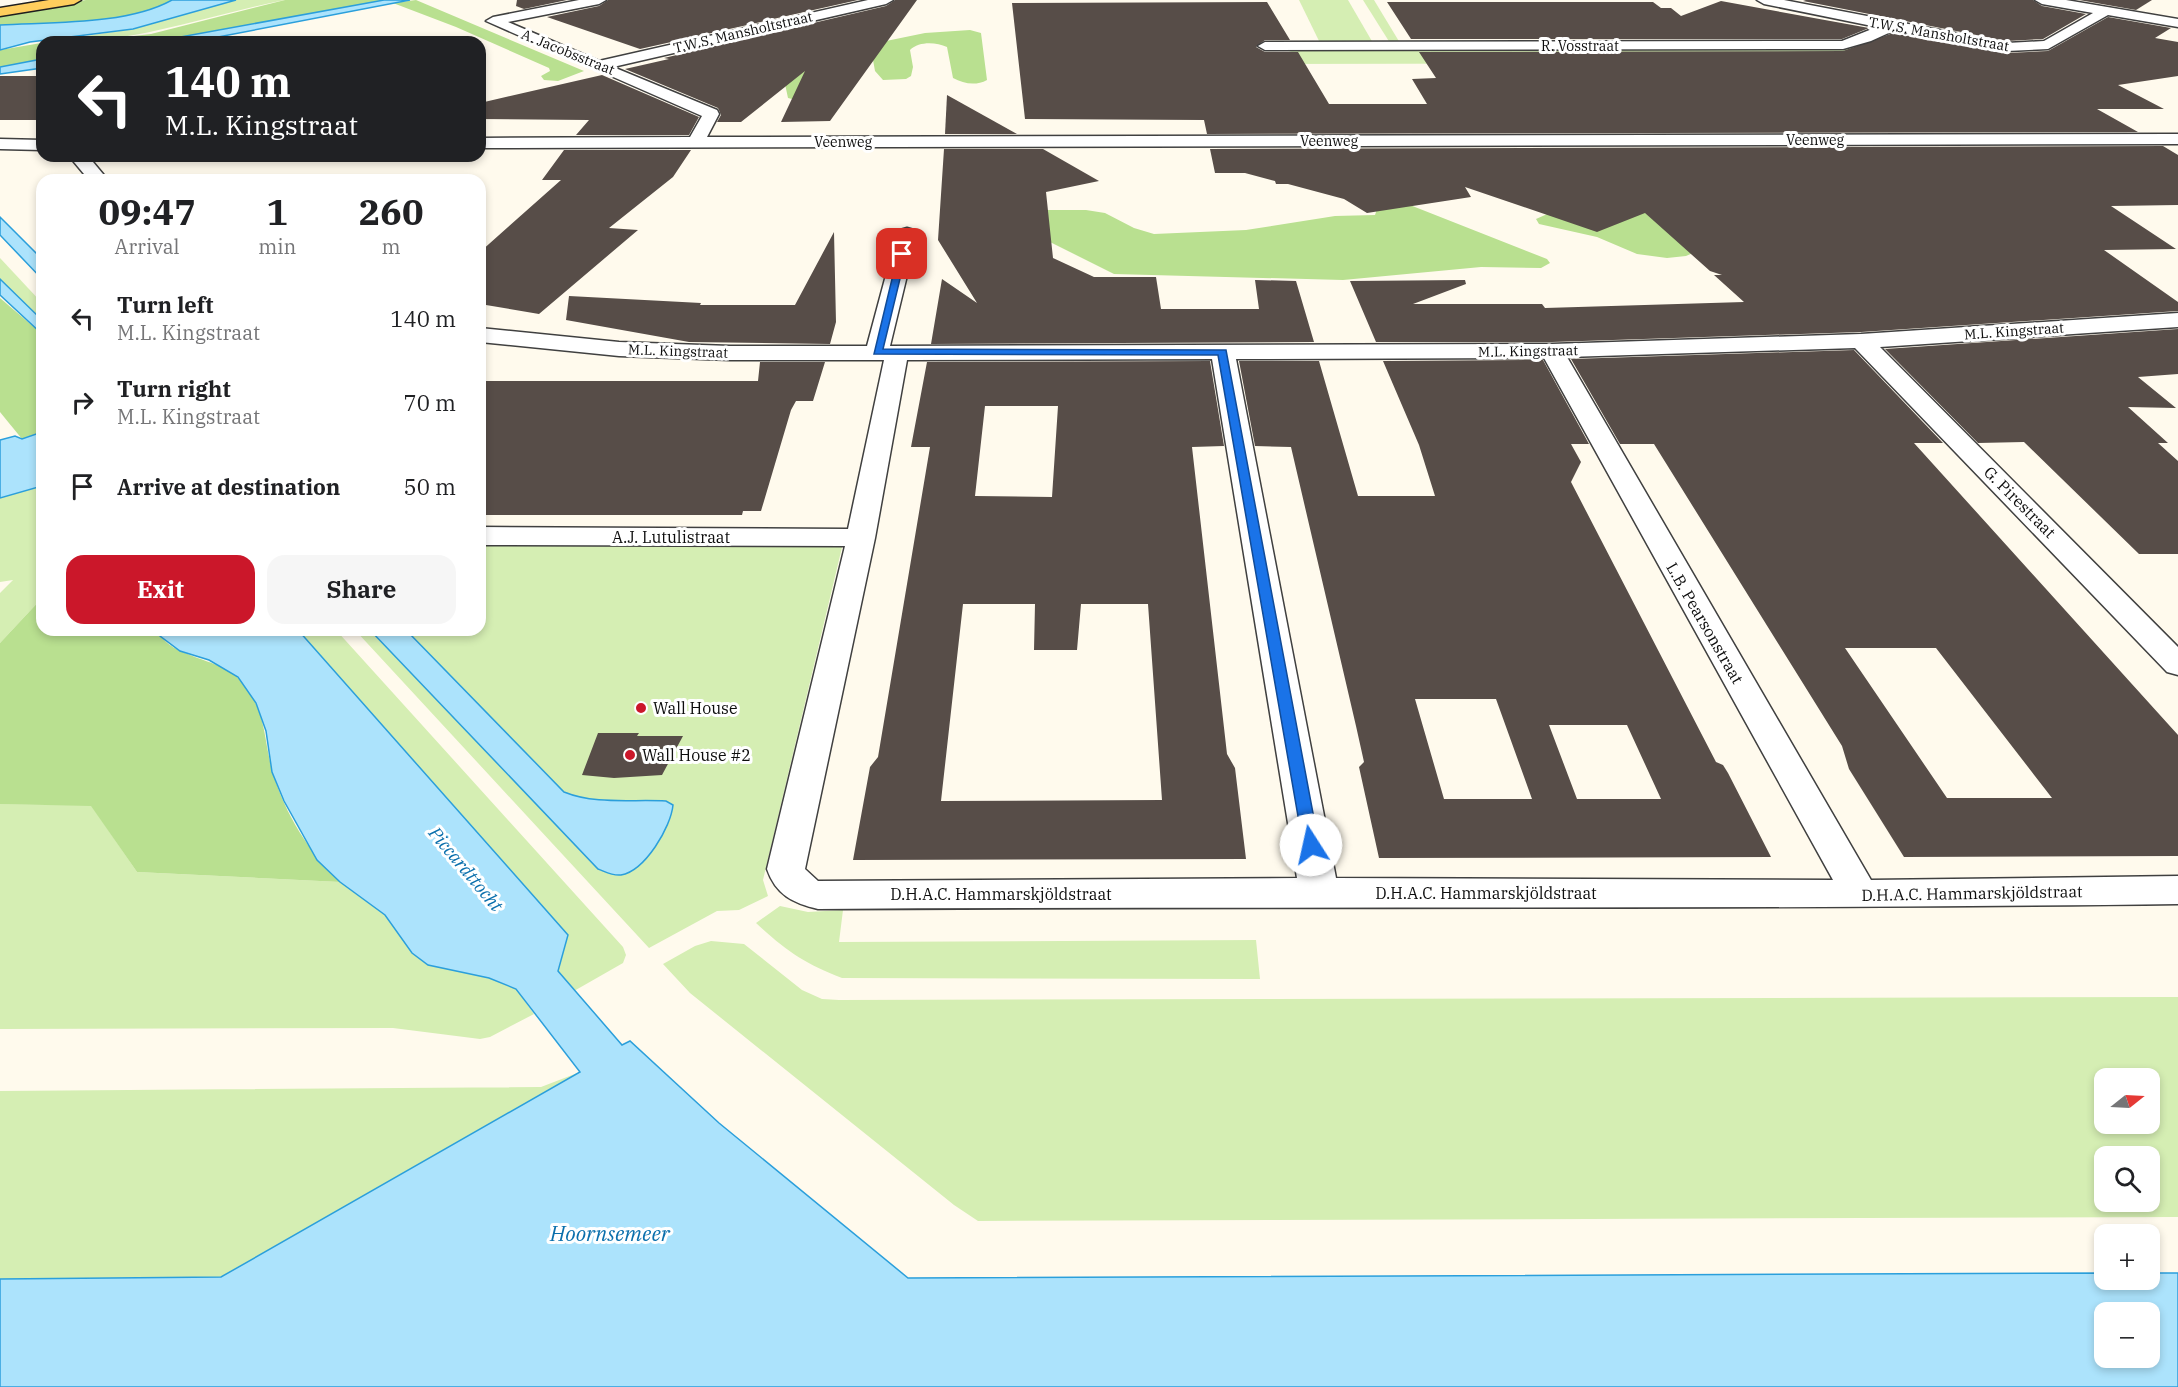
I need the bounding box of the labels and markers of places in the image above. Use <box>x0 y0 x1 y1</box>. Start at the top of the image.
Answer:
pin <box>876 228 927 279</box>
place label: Wall House <box>653 698 737 718</box>
marker: Wall House <box>634 701 648 715</box>
place label: Wall House #2 <box>642 745 751 765</box>
marker: Wall House #2 <box>623 748 637 762</box>

